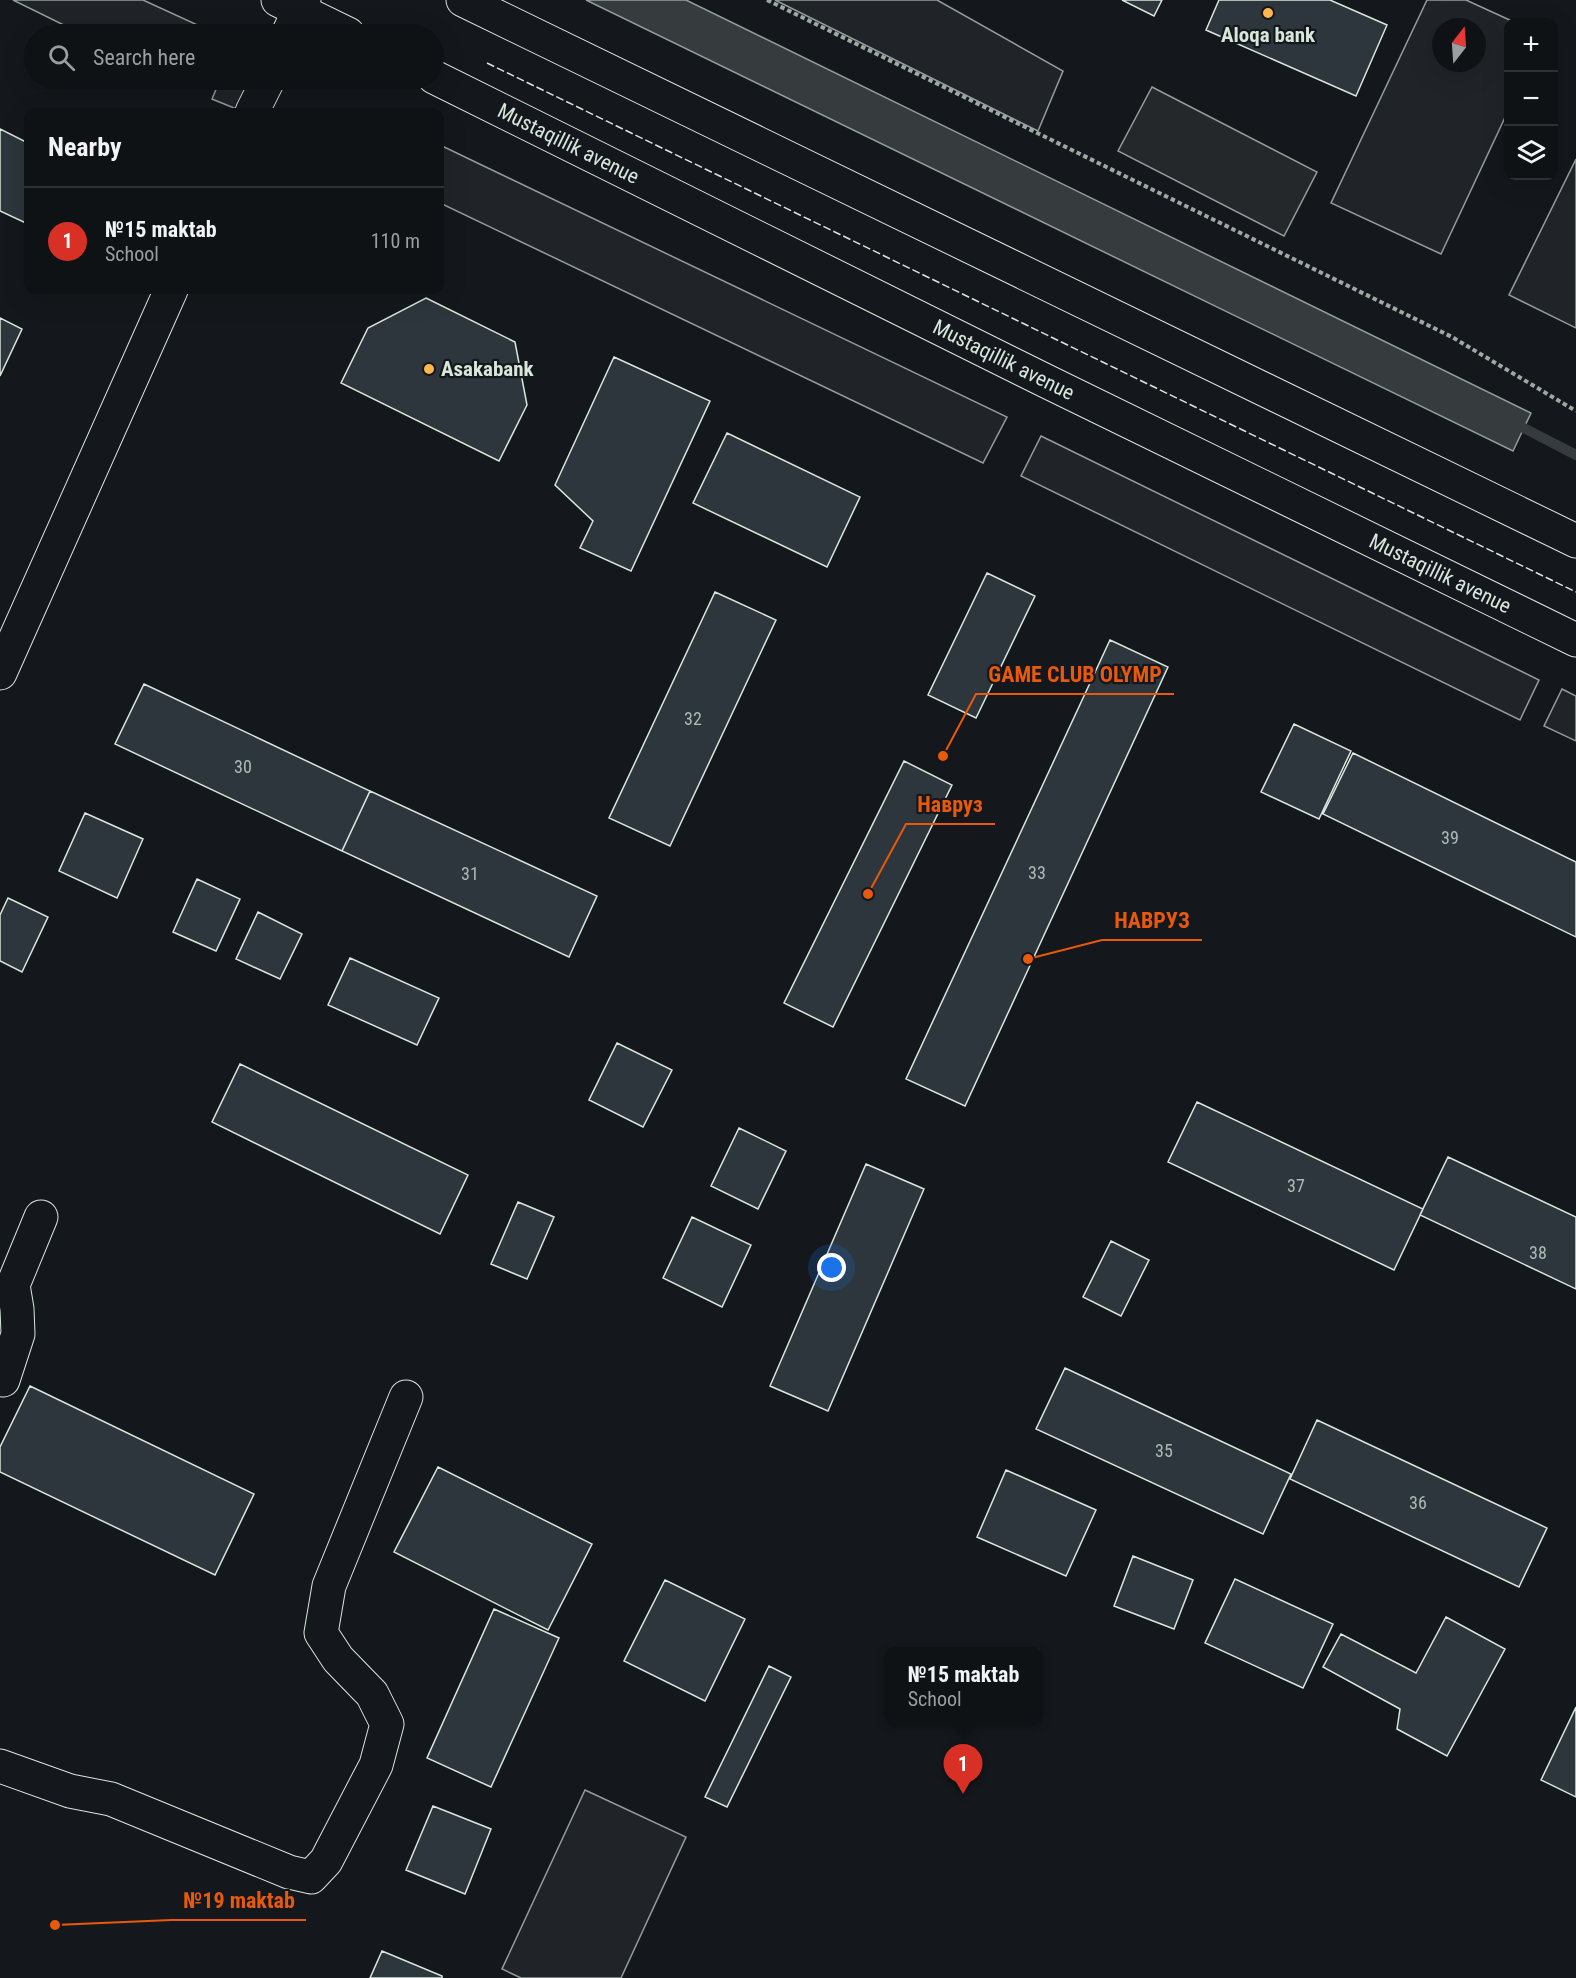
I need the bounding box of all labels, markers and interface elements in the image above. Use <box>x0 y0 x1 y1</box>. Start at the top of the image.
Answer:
marker: Aloqa bank <box>1261 6 1275 20</box>
north arrow <box>1432 18 1486 72</box>
map controls <box>1504 18 1558 180</box>
button: + <box>1504 18 1558 72</box>
place label: Aloqa bank <box>1221 23 1316 47</box>
search box <box>24 24 444 90</box>
icon: search <box>45 41 78 74</box>
text: Search here <box>93 45 195 70</box>
button: − <box>1504 72 1558 126</box>
street label: Mustaqillik avenue <box>494 99 643 189</box>
button: layers <box>1504 126 1558 180</box>
text: Nearby <box>48 132 122 162</box>
text: №15 maktab <box>105 217 217 242</box>
text: 1 <box>62 229 73 253</box>
text: 110 m <box>371 229 420 253</box>
text: School <box>105 242 159 266</box>
street label: Mustaqillik avenue <box>929 315 1078 405</box>
place label: Asakabank <box>441 357 535 381</box>
marker: Asakabank <box>422 362 436 376</box>
street label: Mustaqillik avenue <box>1365 529 1515 618</box>
callout: GAME CLUB OLYMP <box>976 654 1174 694</box>
text: GAME CLUB OLYMP <box>988 662 1162 687</box>
house number: 32 <box>684 708 702 729</box>
house number: 30 <box>234 756 252 777</box>
callout: Навруз <box>906 784 995 824</box>
text: Навруз <box>917 792 983 817</box>
house number: 39 <box>1441 827 1459 848</box>
house number: 33 <box>1028 862 1046 883</box>
house number: 31 <box>461 863 479 884</box>
callout: НАВРУЗ <box>1102 900 1202 940</box>
text: НАВРУЗ <box>1114 908 1190 933</box>
house number: 37 <box>1287 1175 1305 1196</box>
house number: 38 <box>1529 1242 1547 1263</box>
your location <box>817 1253 846 1282</box>
house number: 35 <box>1155 1440 1173 1461</box>
house number: 36 <box>1409 1492 1427 1513</box>
popup <box>884 1647 1043 1725</box>
text: №15 maktab <box>908 1662 1019 1687</box>
text: School <box>908 1687 962 1711</box>
pin: 1 <box>944 1744 982 1794</box>
callout: №19 maktab <box>171 1880 306 1920</box>
text: №19 maktab <box>183 1888 295 1913</box>

